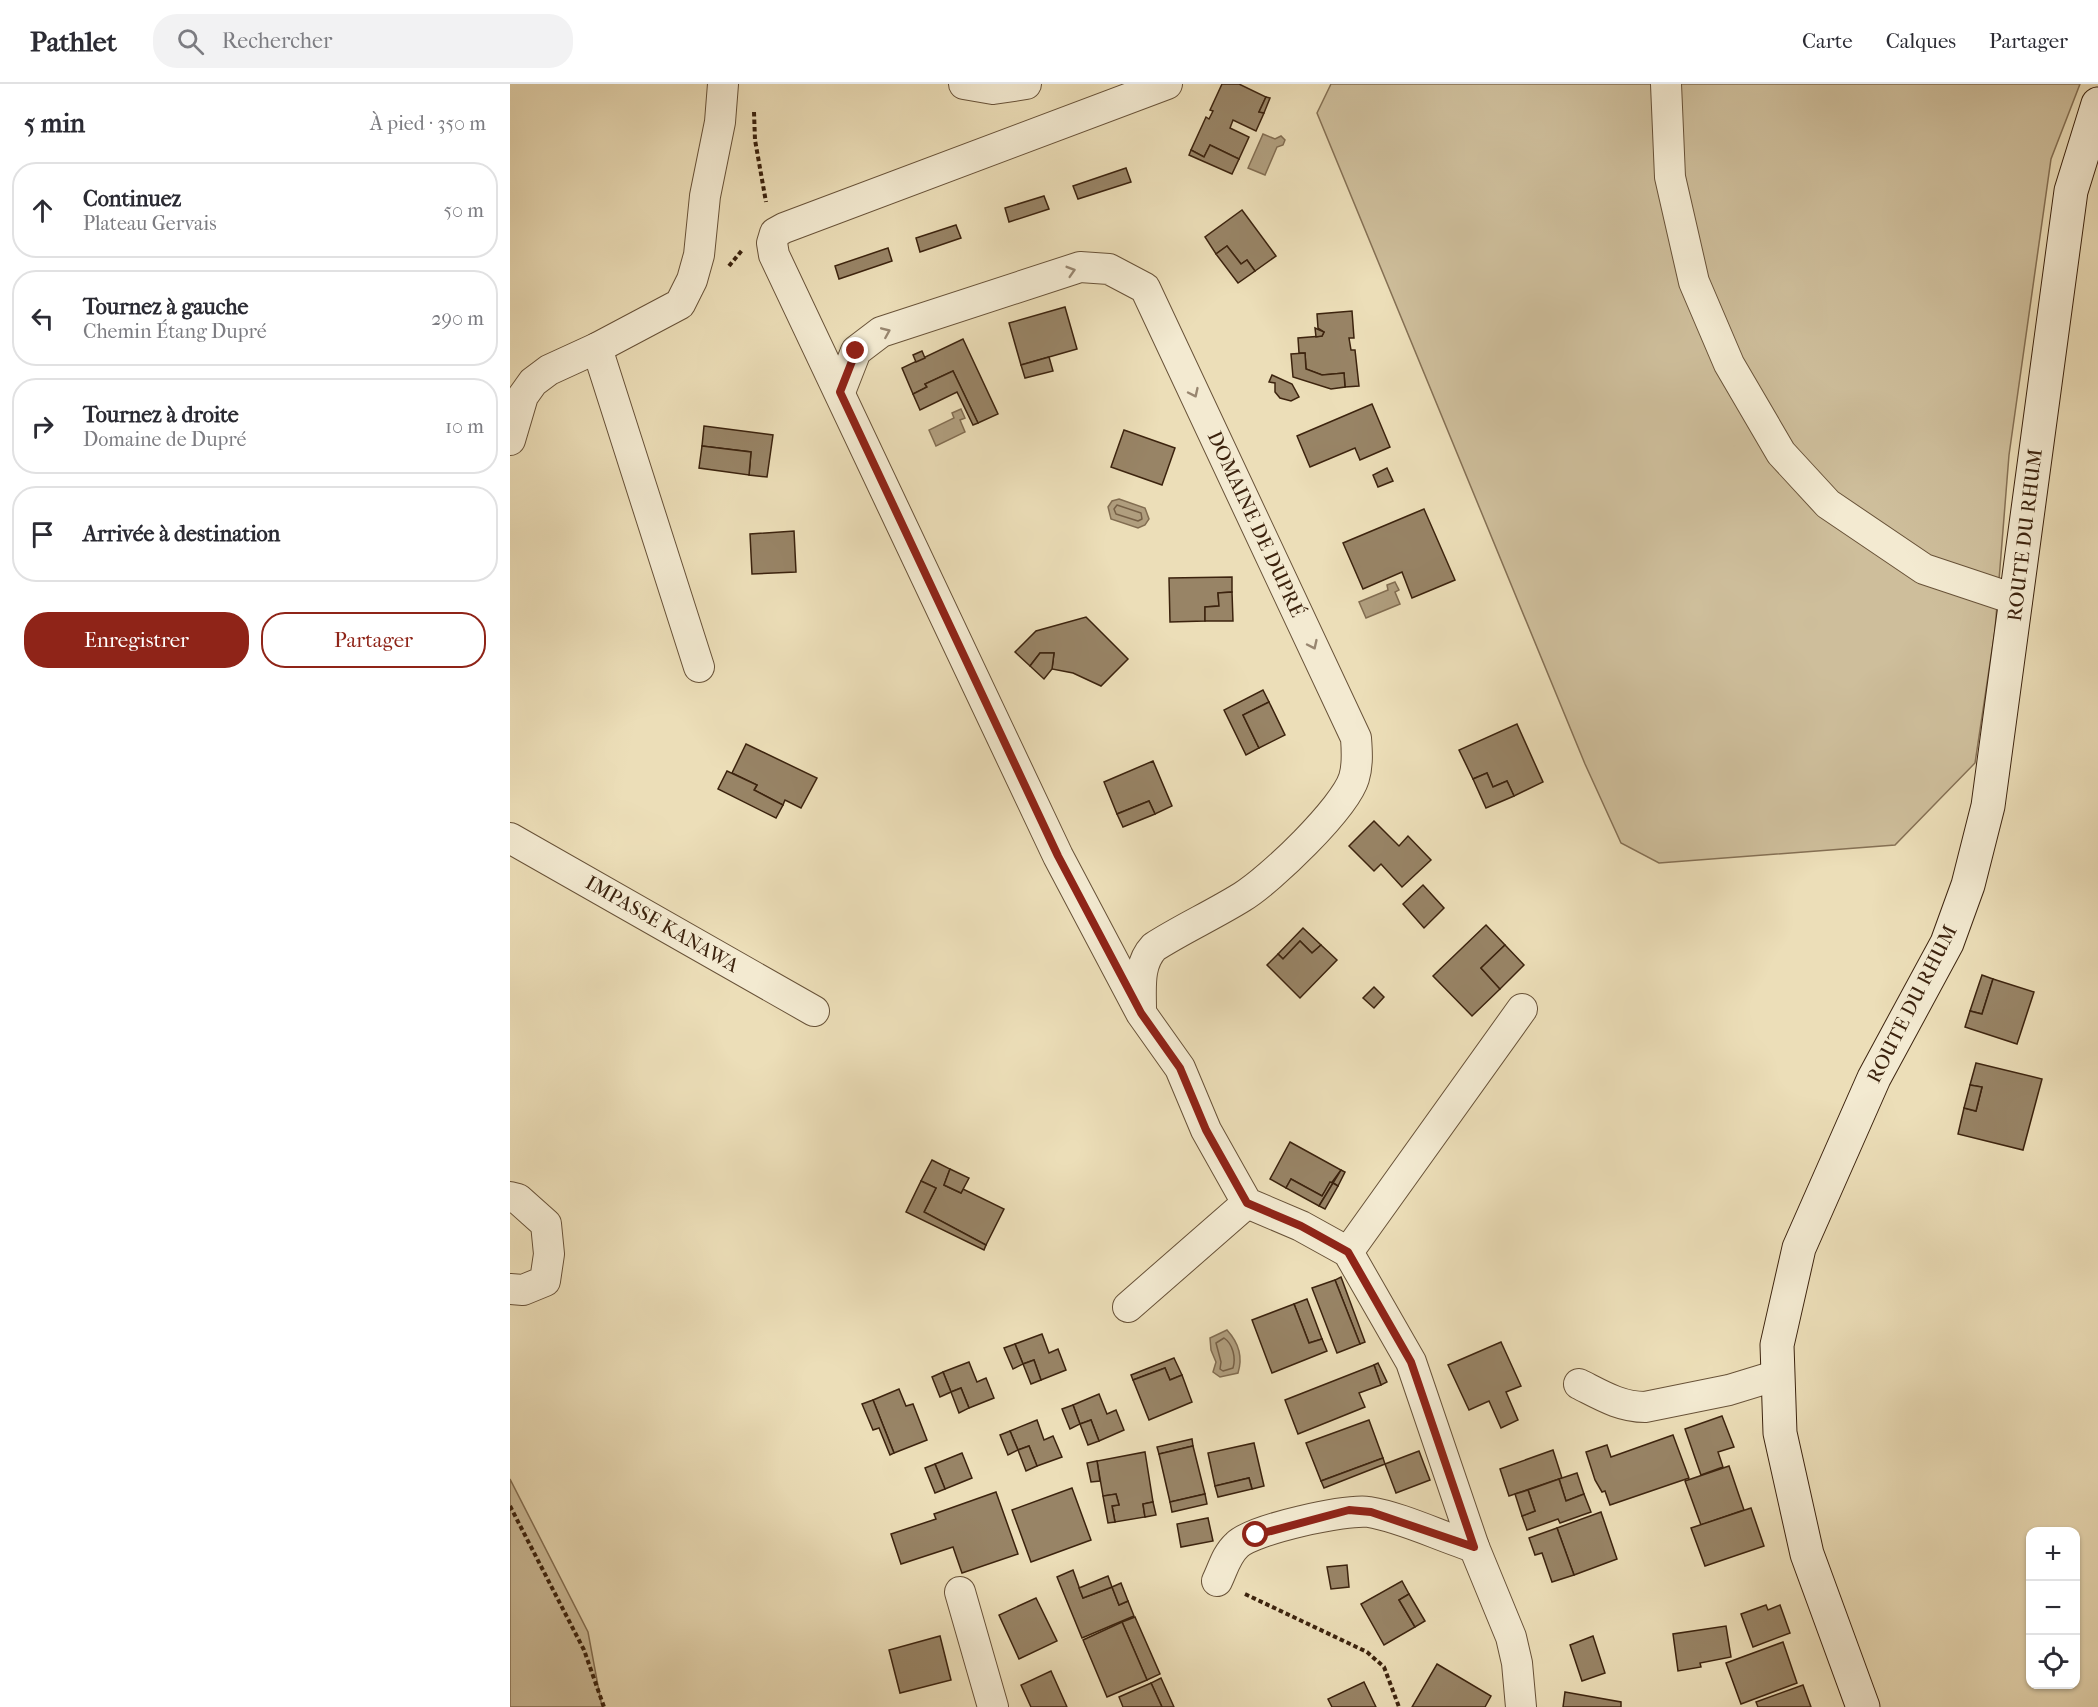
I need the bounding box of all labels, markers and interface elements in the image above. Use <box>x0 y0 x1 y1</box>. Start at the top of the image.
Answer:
search box <box>153 14 573 68</box>
text: Pathlet <box>30 25 117 58</box>
icon: search <box>174 25 207 58</box>
text: Rechercher <box>222 28 332 54</box>
text: Carte <box>1802 29 1853 53</box>
text: Calques <box>1886 29 1956 53</box>
text: Partager <box>1989 29 2068 53</box>
text: 5 min <box>24 108 85 139</box>
text: À pied · 350 m <box>370 112 486 135</box>
text: Continuez <box>83 186 181 212</box>
icon: ahead <box>26 194 59 227</box>
text: 50 m <box>443 199 484 222</box>
text: Plateau Gervais <box>83 212 217 235</box>
one-way arrow <box>1065 266 1076 278</box>
text: Tournez à gauche <box>83 294 248 320</box>
icon: left <box>26 302 59 335</box>
text: 290 m <box>431 307 484 330</box>
text: Chemin Étang Dupré <box>83 320 267 343</box>
one-way arrow <box>879 327 890 339</box>
route end <box>842 337 868 363</box>
one-way arrow <box>1187 386 1199 397</box>
text: Tournez à droite <box>83 402 239 428</box>
icon: right <box>26 410 59 443</box>
text: 10 m <box>445 415 484 438</box>
street label: DOMAINE DE DUPRÉ <box>1203 427 1310 621</box>
text: Domaine de Dupré <box>83 428 246 451</box>
street label: ROUTE DU RHUM <box>2003 447 2047 623</box>
icon: arrive <box>26 518 59 551</box>
text: Arrivée à destination <box>83 521 280 547</box>
button: Enregistrer <box>24 612 249 668</box>
button: Partager <box>261 612 486 668</box>
one-way arrow <box>1305 639 1317 650</box>
street label: IMPASSE KANAWA <box>581 871 744 978</box>
street label: ROUTE DU RHUM <box>1862 921 1962 1087</box>
route start <box>1242 1521 1268 1547</box>
map controls <box>2026 1527 2080 1689</box>
button: + <box>2026 1527 2080 1581</box>
button: − <box>2026 1581 2080 1635</box>
button: locate <box>2026 1635 2080 1689</box>

